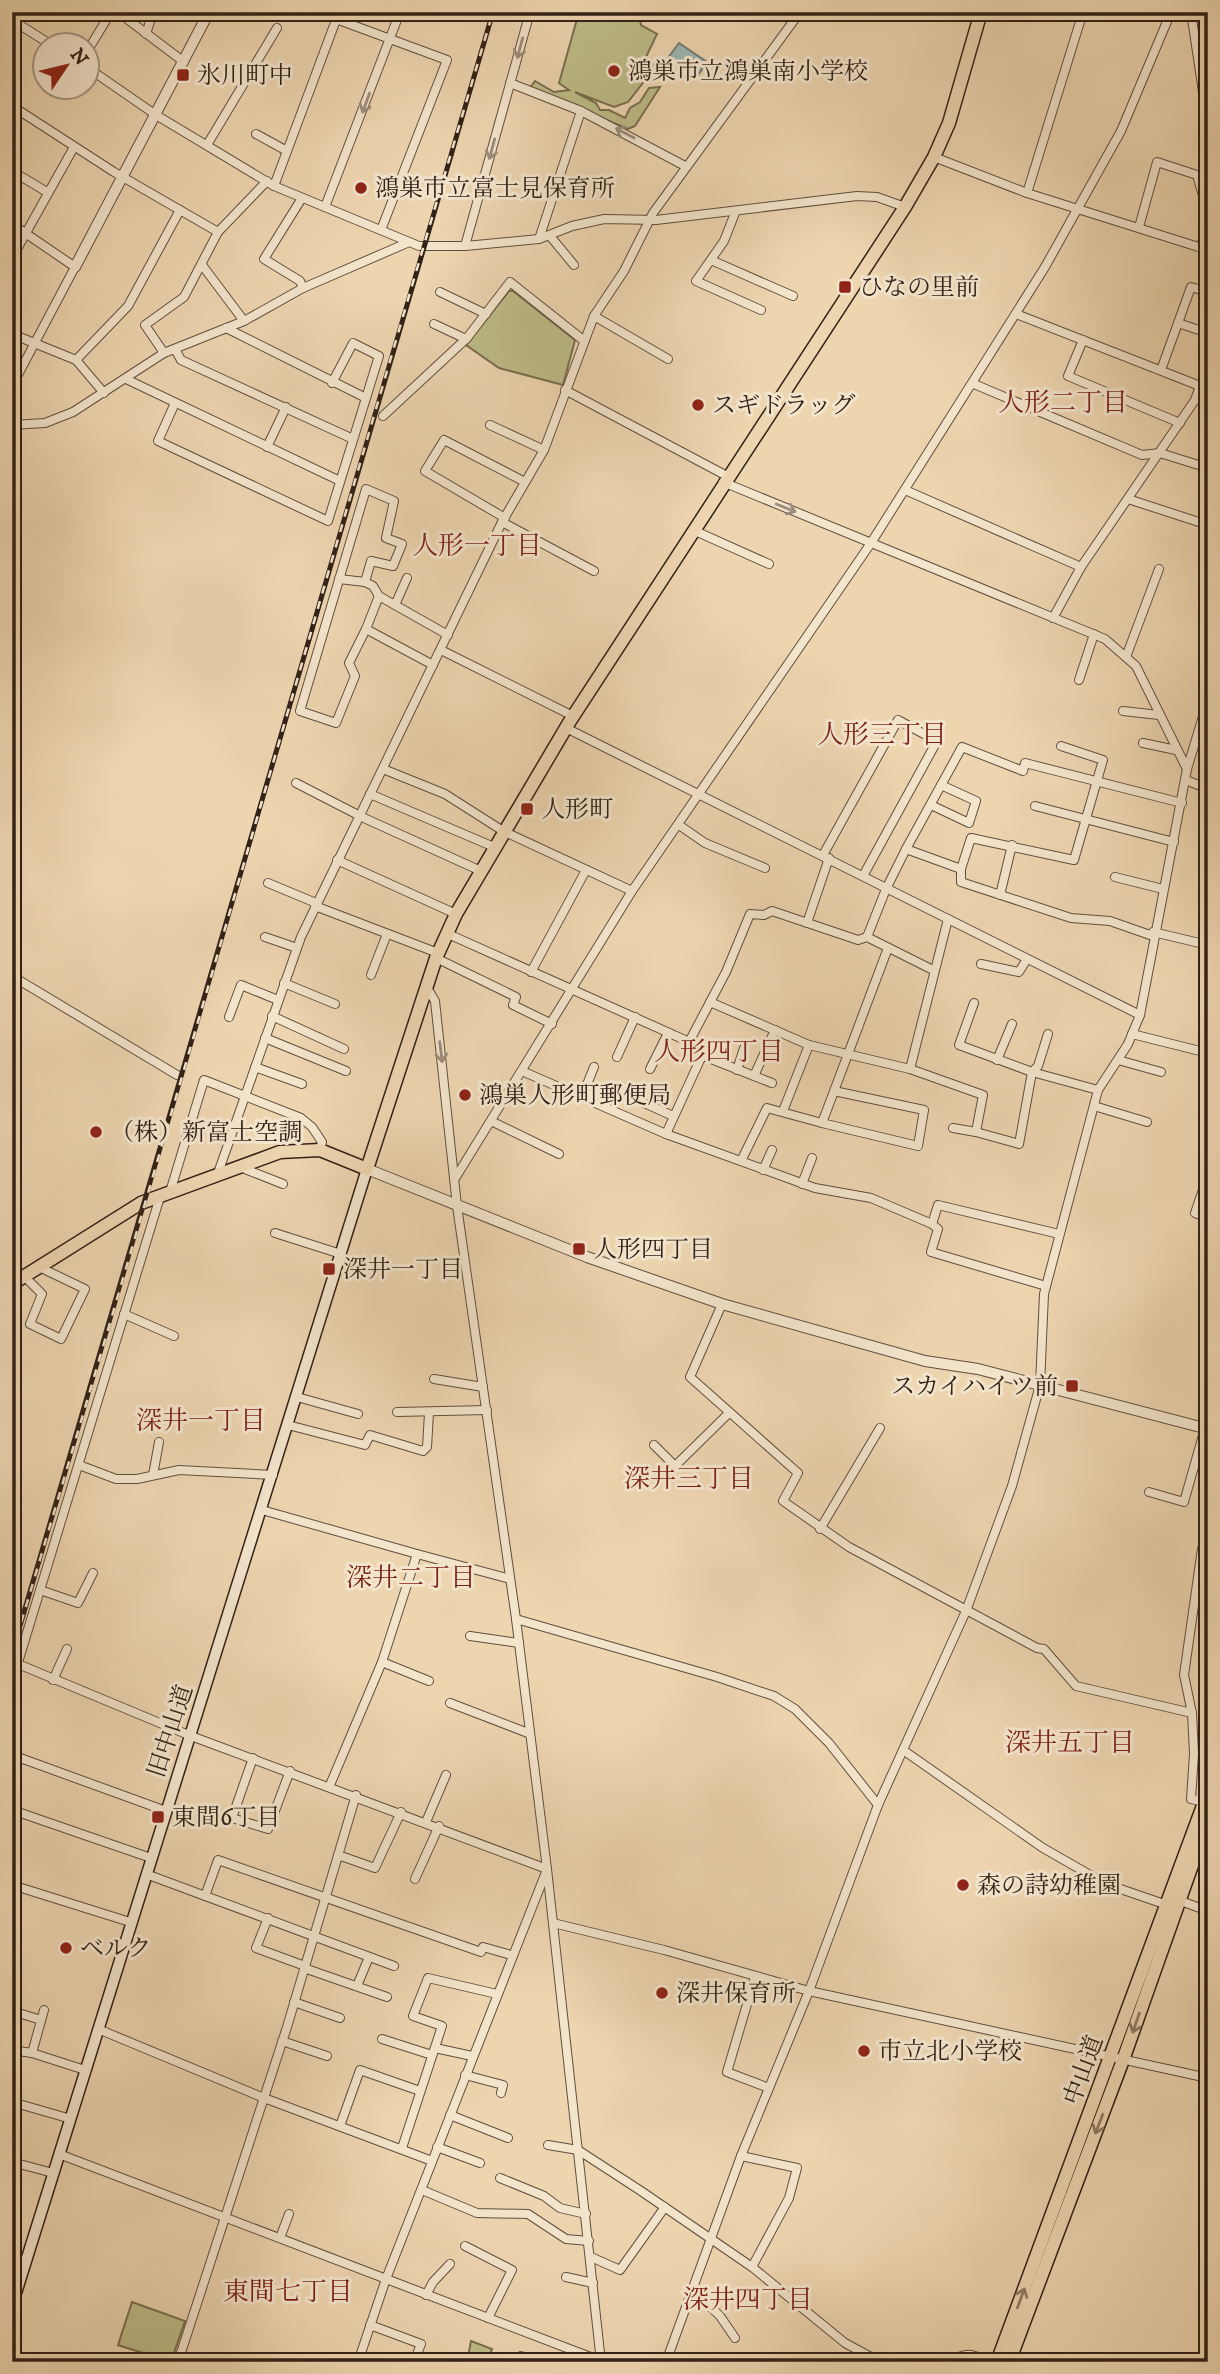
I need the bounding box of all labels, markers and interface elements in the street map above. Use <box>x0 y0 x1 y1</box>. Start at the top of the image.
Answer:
north arrow <box>32 32 102 102</box>
one-way arrow <box>513 36 526 59</box>
text: N <box>65 44 93 70</box>
place label: 鴻巣市立鴻巣南小学校 <box>628 57 868 87</box>
place label: 氷川町中 <box>197 61 293 91</box>
marker: 鴻巣市立鴻巣南小学校 <box>606 63 622 79</box>
marker: 氷川町中 <box>175 67 191 83</box>
one-way arrow <box>359 91 372 113</box>
one-way arrow <box>615 126 636 139</box>
one-way arrow <box>485 137 498 160</box>
place label: 鴻巣市立富士見保育所 <box>375 174 615 204</box>
marker: 鴻巣市立富士見保育所 <box>353 180 369 196</box>
place label: ひなの里前 <box>859 273 979 303</box>
marker: ひなの里前 <box>837 279 853 295</box>
district label: 人形二丁目 <box>998 387 1128 420</box>
place label: スギドラッグ <box>712 391 856 421</box>
marker: スギドラッグ <box>690 397 706 413</box>
one-way arrow <box>775 503 797 516</box>
district label: 人形一丁目 <box>412 530 542 563</box>
district label: 人形三丁目 <box>817 719 947 752</box>
place label: 人形町 <box>541 795 613 825</box>
marker: 人形町 <box>519 801 535 817</box>
district label: 人形四丁目 <box>654 1036 784 1069</box>
one-way arrow <box>434 1040 447 1063</box>
place label: 鴻巣人形町郵便局 <box>479 1081 671 1111</box>
marker: 鴻巣人形町郵便局 <box>457 1087 473 1103</box>
place label: （株）新富士空調 <box>110 1118 302 1148</box>
marker: （株）新富士空調 <box>88 1124 104 1140</box>
place label: 人形四丁目 <box>593 1235 713 1265</box>
marker: 人形四丁目 <box>571 1241 587 1257</box>
place label: 深井一丁目 <box>343 1255 463 1285</box>
marker: 深井一丁目 <box>321 1261 337 1277</box>
place label: スカイハイツ前 <box>891 1372 1058 1402</box>
marker: スカイハイツ前 <box>1064 1378 1080 1394</box>
district label: 深井一丁目 <box>136 1405 266 1438</box>
district label: 深井三丁目 <box>624 1463 754 1496</box>
district label: 深井二丁目 <box>346 1562 476 1595</box>
street label: 旧中山道 <box>142 1681 200 1782</box>
district label: 深井五丁目 <box>1005 1727 1135 1760</box>
place label: 東間6丁目 <box>172 1803 281 1833</box>
marker: 東間6丁目 <box>150 1809 166 1825</box>
place label: 森の詩幼稚園 <box>977 1871 1121 1901</box>
marker: 森の詩幼稚園 <box>955 1877 971 1893</box>
place label: ベルク <box>80 1934 152 1964</box>
marker: ベルク <box>58 1940 74 1956</box>
place label: 深井保育所 <box>676 1979 796 2009</box>
marker: 深井保育所 <box>654 1985 670 2001</box>
one-way arrow <box>1129 2012 1142 2034</box>
street label: 中山道 <box>1058 2031 1110 2109</box>
place label: 市立北小学校 <box>878 2037 1022 2067</box>
marker: 市立北小学校 <box>856 2043 872 2059</box>
one-way arrow <box>1091 2113 1104 2134</box>
district label: 東間七丁目 <box>223 2276 353 2309</box>
district label: 深井四丁目 <box>683 2284 813 2317</box>
one-way arrow <box>1016 2287 1028 2309</box>

